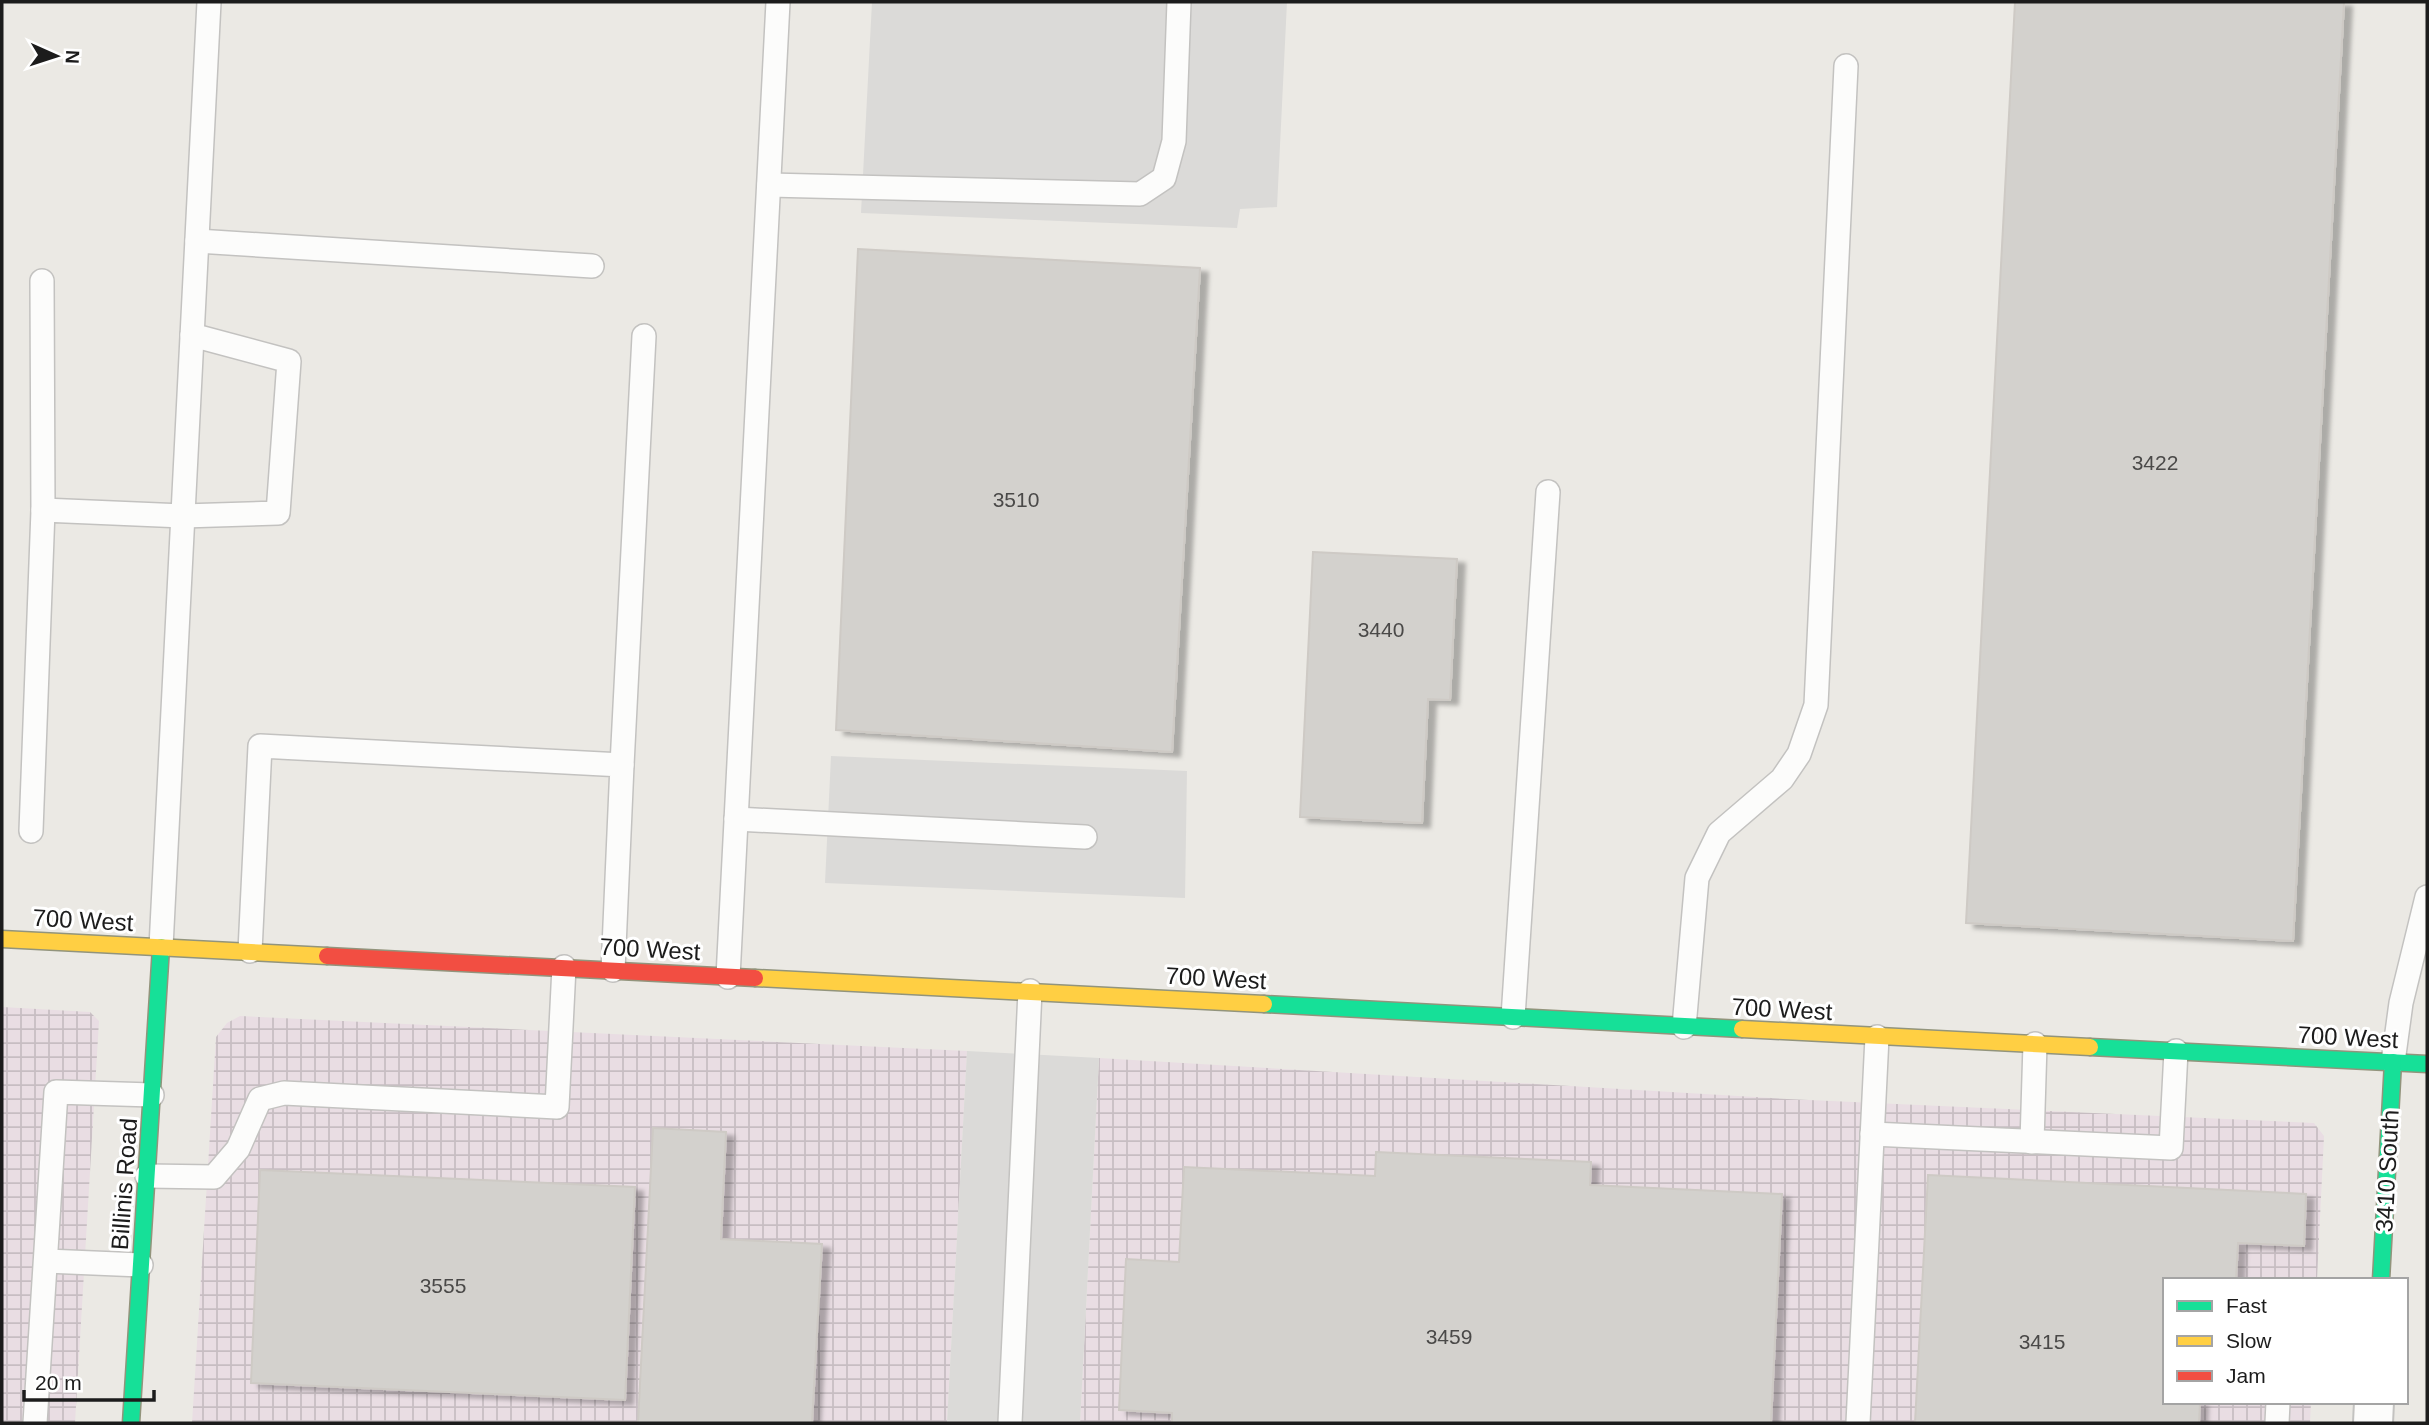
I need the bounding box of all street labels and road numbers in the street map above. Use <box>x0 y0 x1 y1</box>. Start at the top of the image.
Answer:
street label: 700 West <box>32 904 134 936</box>
street label: 700 West <box>599 933 701 965</box>
street label: 700 West <box>1165 962 1267 994</box>
street label: 700 West <box>1731 993 1833 1025</box>
street label: 700 West <box>2297 1021 2399 1053</box>
street label: 3410 South <box>2370 1109 2404 1233</box>
street label: Billinis Road <box>106 1117 142 1251</box>

